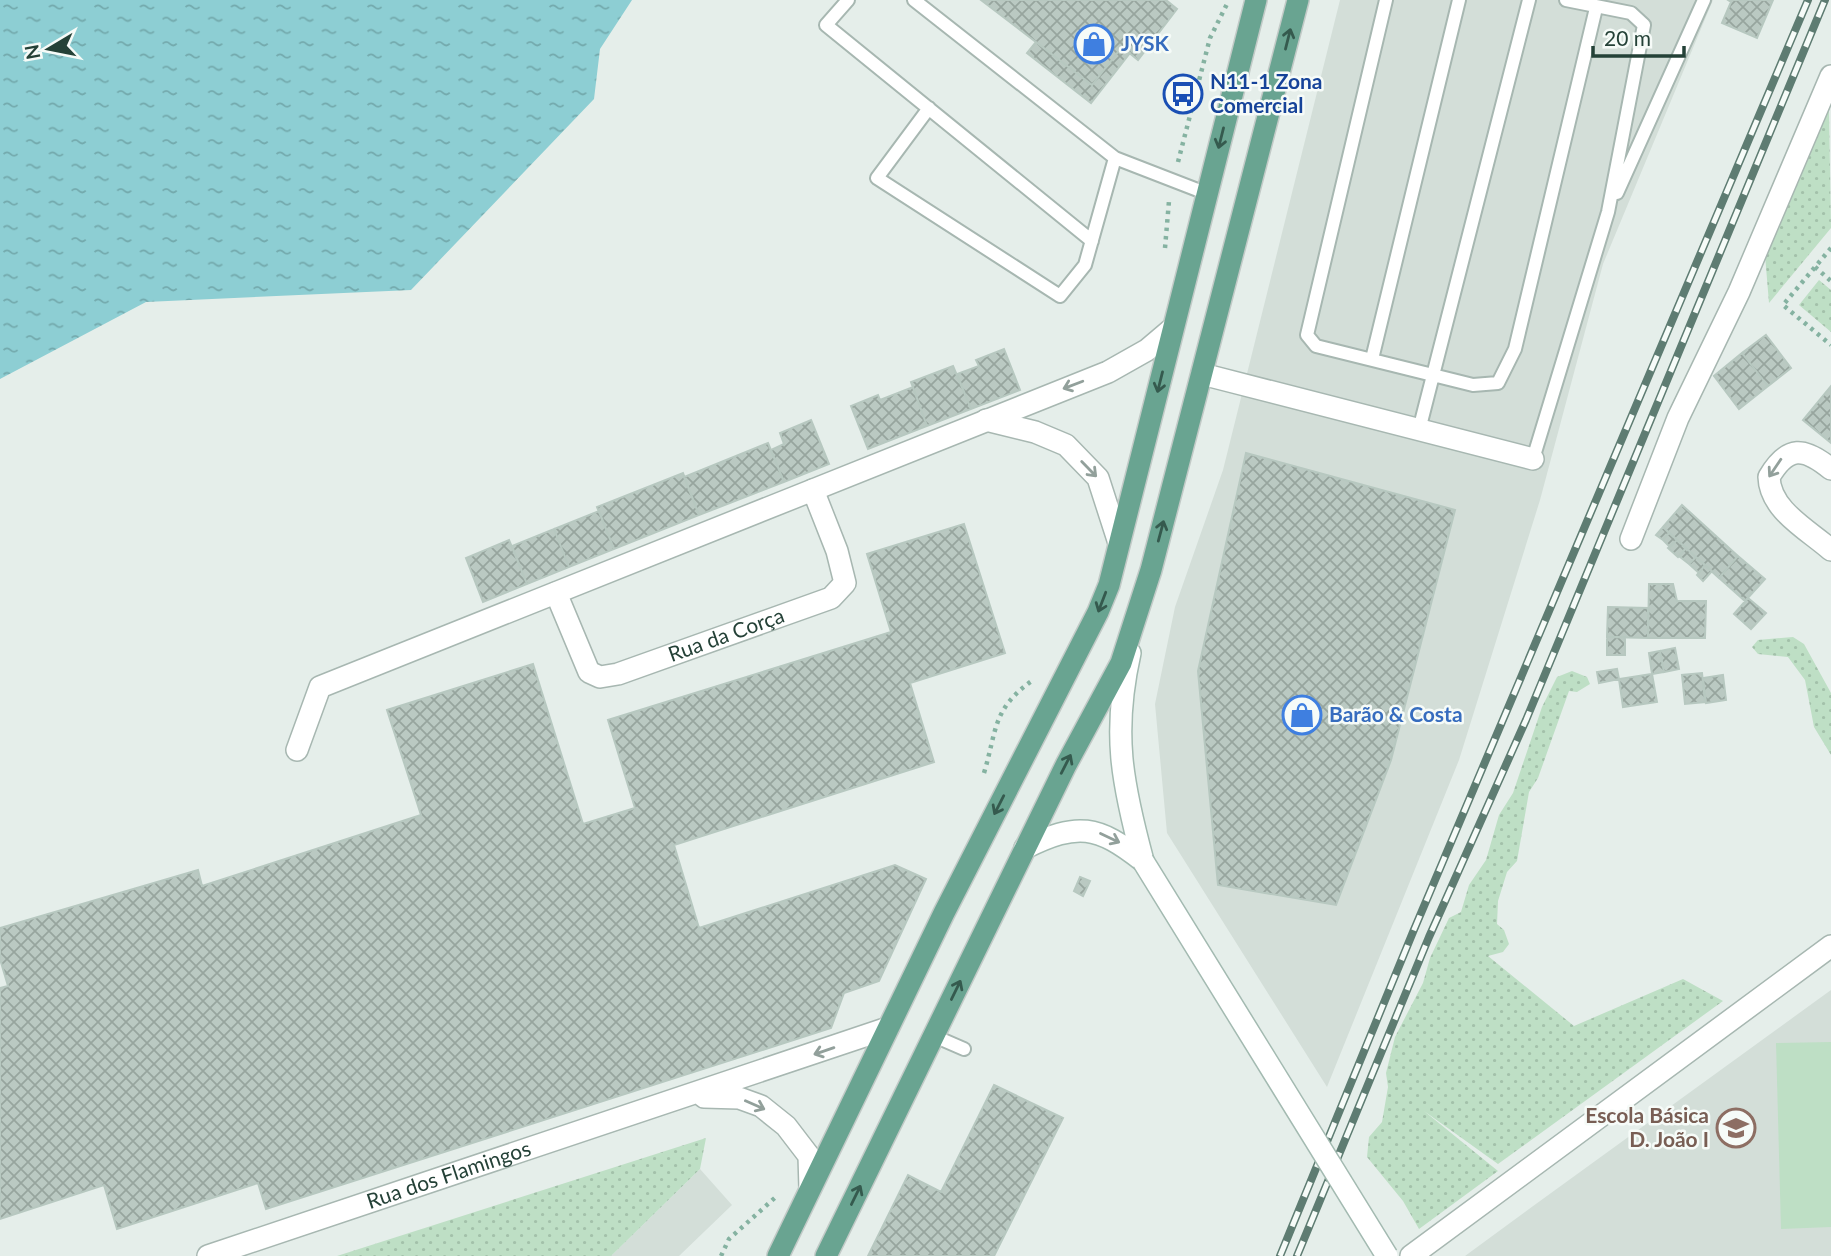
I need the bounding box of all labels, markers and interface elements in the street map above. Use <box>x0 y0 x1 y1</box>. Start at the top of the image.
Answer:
north arrow <box>14 14 84 84</box>
scale bar <box>1593 14 1684 58</box>
shop icon: JYSK <box>1073 23 1115 65</box>
text: 20 m <box>1604 25 1651 50</box>
one-way arrow <box>1282 28 1295 51</box>
place label: JYSK <box>1121 30 1170 55</box>
text: N <box>19 43 44 61</box>
place label: N11-1 Zona Comercial <box>1210 68 1323 117</box>
bus stop icon: N11-1 Zona Comercial <box>1162 73 1204 115</box>
one-way arrow <box>1214 126 1227 148</box>
one-way arrow <box>1153 370 1166 393</box>
one-way arrow <box>1062 380 1084 393</box>
one-way arrow <box>1768 458 1783 477</box>
one-way arrow <box>1081 460 1098 477</box>
one-way arrow <box>1155 521 1168 543</box>
one-way arrow <box>1095 590 1108 612</box>
street label: Rua da Corça <box>665 602 787 666</box>
shop icon: Barão & Costa <box>1281 694 1323 736</box>
place label: Barão & Costa <box>1329 701 1463 726</box>
one-way arrow <box>1060 754 1074 775</box>
one-way arrow <box>992 794 1006 815</box>
one-way arrow <box>1099 832 1120 845</box>
one-way arrow <box>949 980 963 1001</box>
one-way arrow <box>813 1046 835 1058</box>
one-way arrow <box>744 1099 765 1112</box>
place label: Escola Básica D. João I <box>1585 1102 1709 1151</box>
school or university icon: Escola Básica D. João I <box>1715 1107 1757 1149</box>
street label: Rua dos Flamingos <box>363 1135 534 1213</box>
one-way arrow <box>850 1185 864 1206</box>

